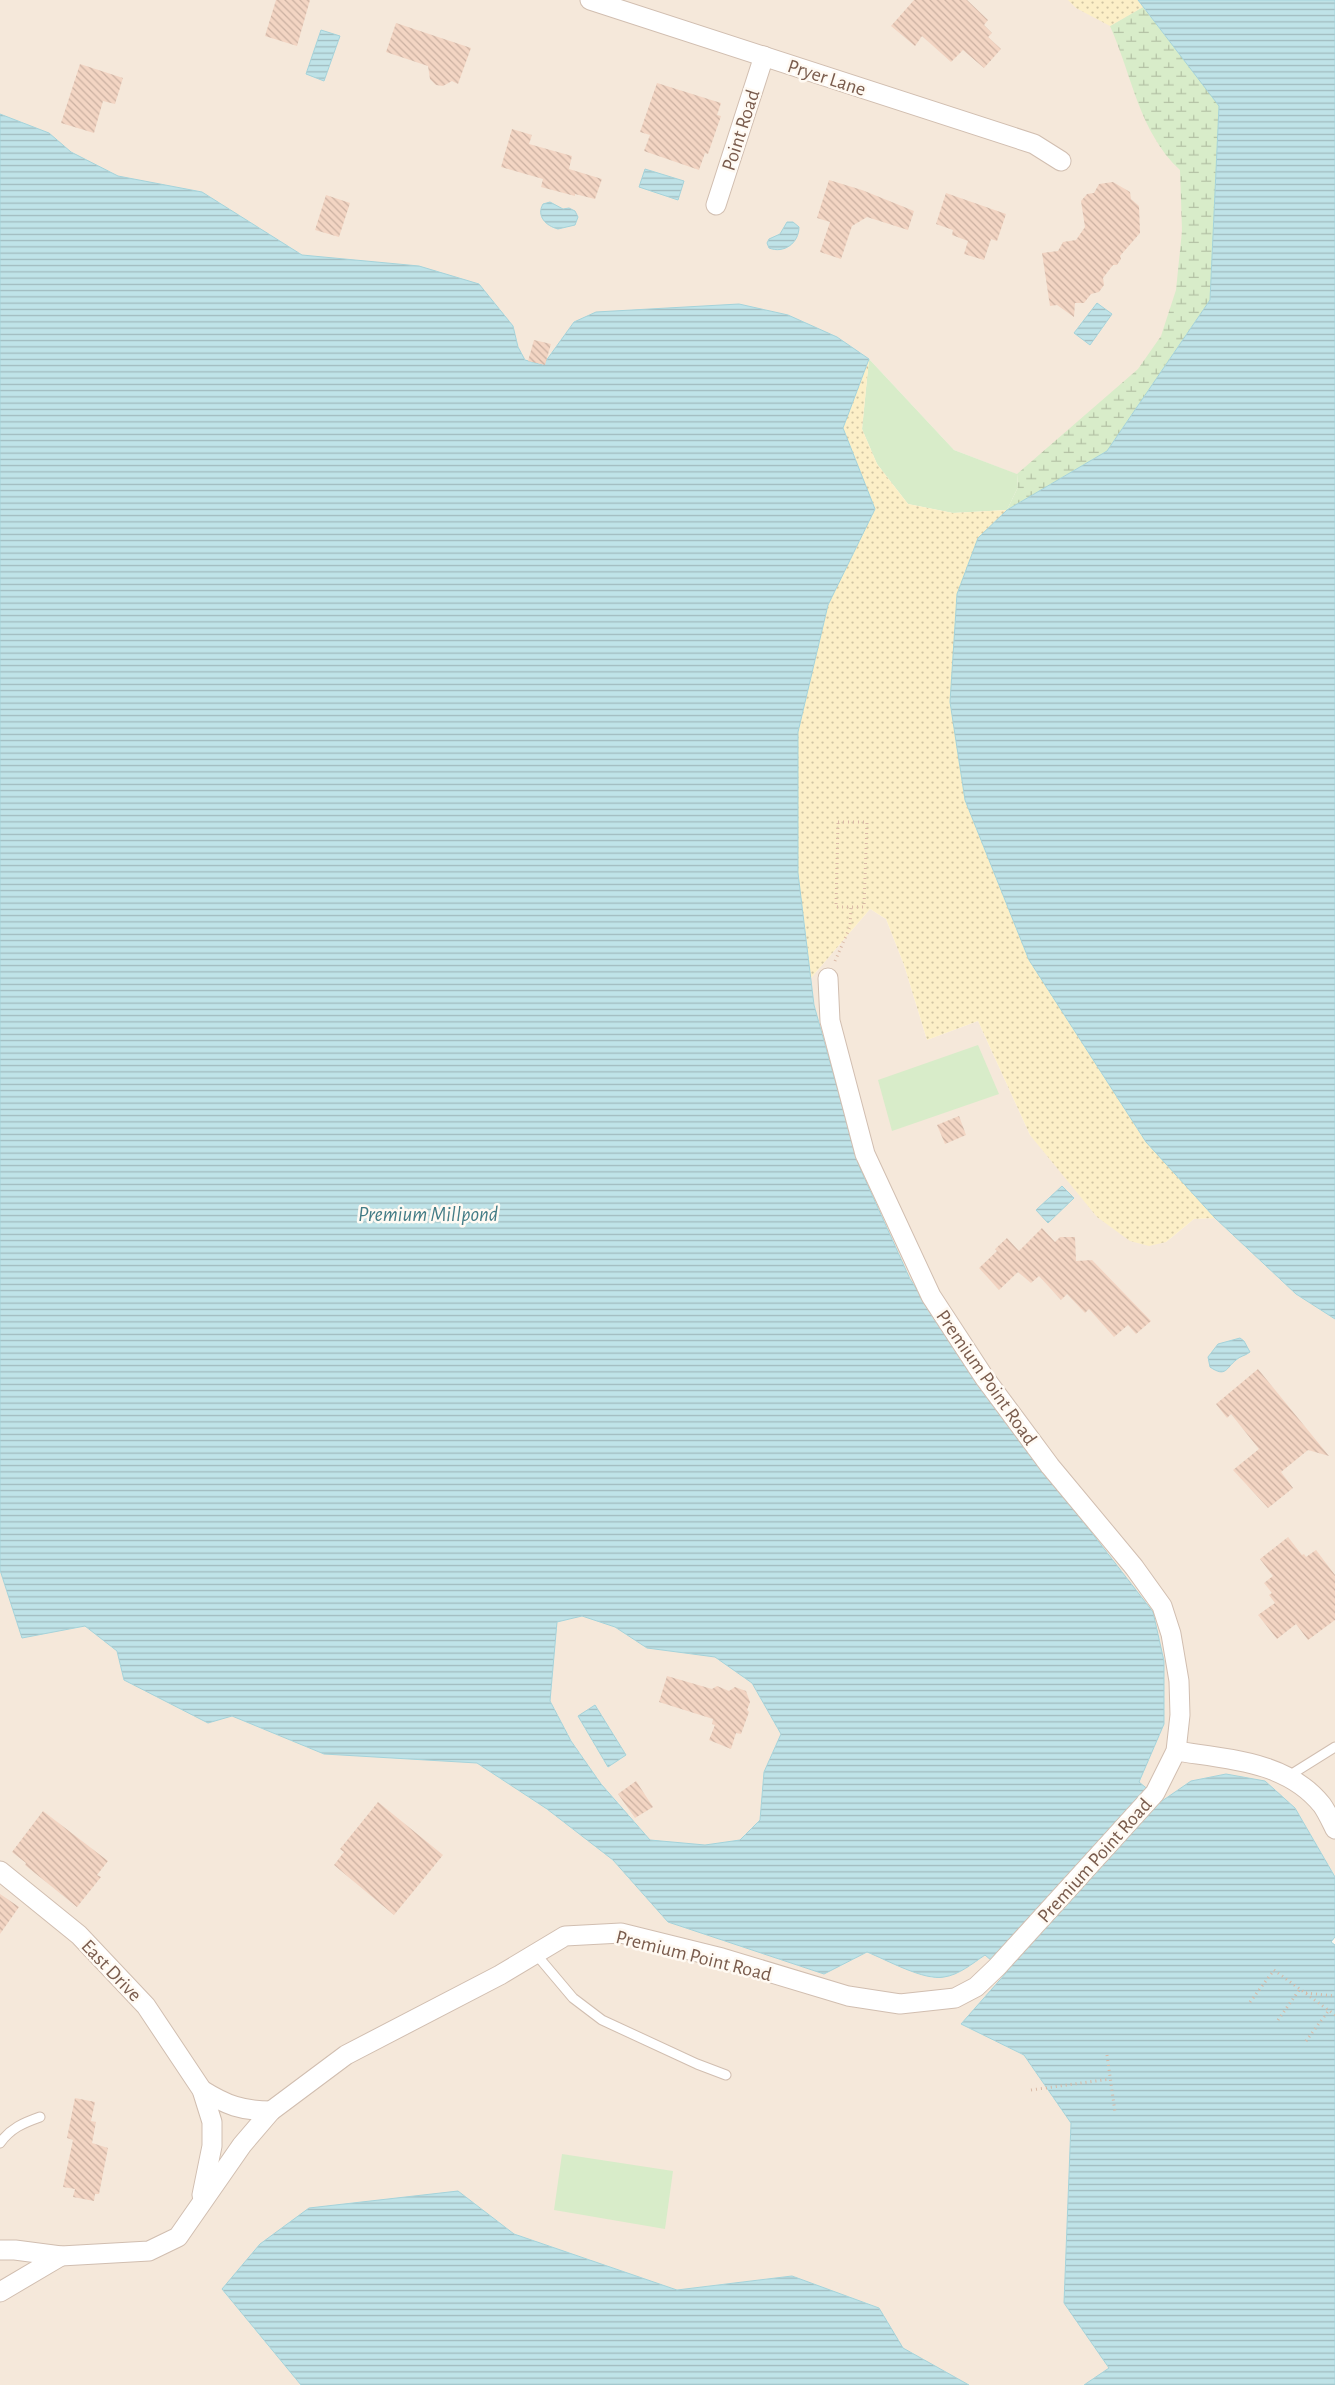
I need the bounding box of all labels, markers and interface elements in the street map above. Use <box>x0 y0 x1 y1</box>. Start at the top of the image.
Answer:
street label: Pryer Lane <box>785 56 868 100</box>
street label: Point Road <box>718 87 763 173</box>
water label: Premium Millpond <box>358 1204 498 1226</box>
street label: Premium Point Road <box>932 1306 1040 1449</box>
street label: Premium Point Road <box>1034 1795 1156 1927</box>
street label: Premium Point Road <box>614 1927 774 1985</box>
street label: East Drive <box>77 1936 145 2005</box>

